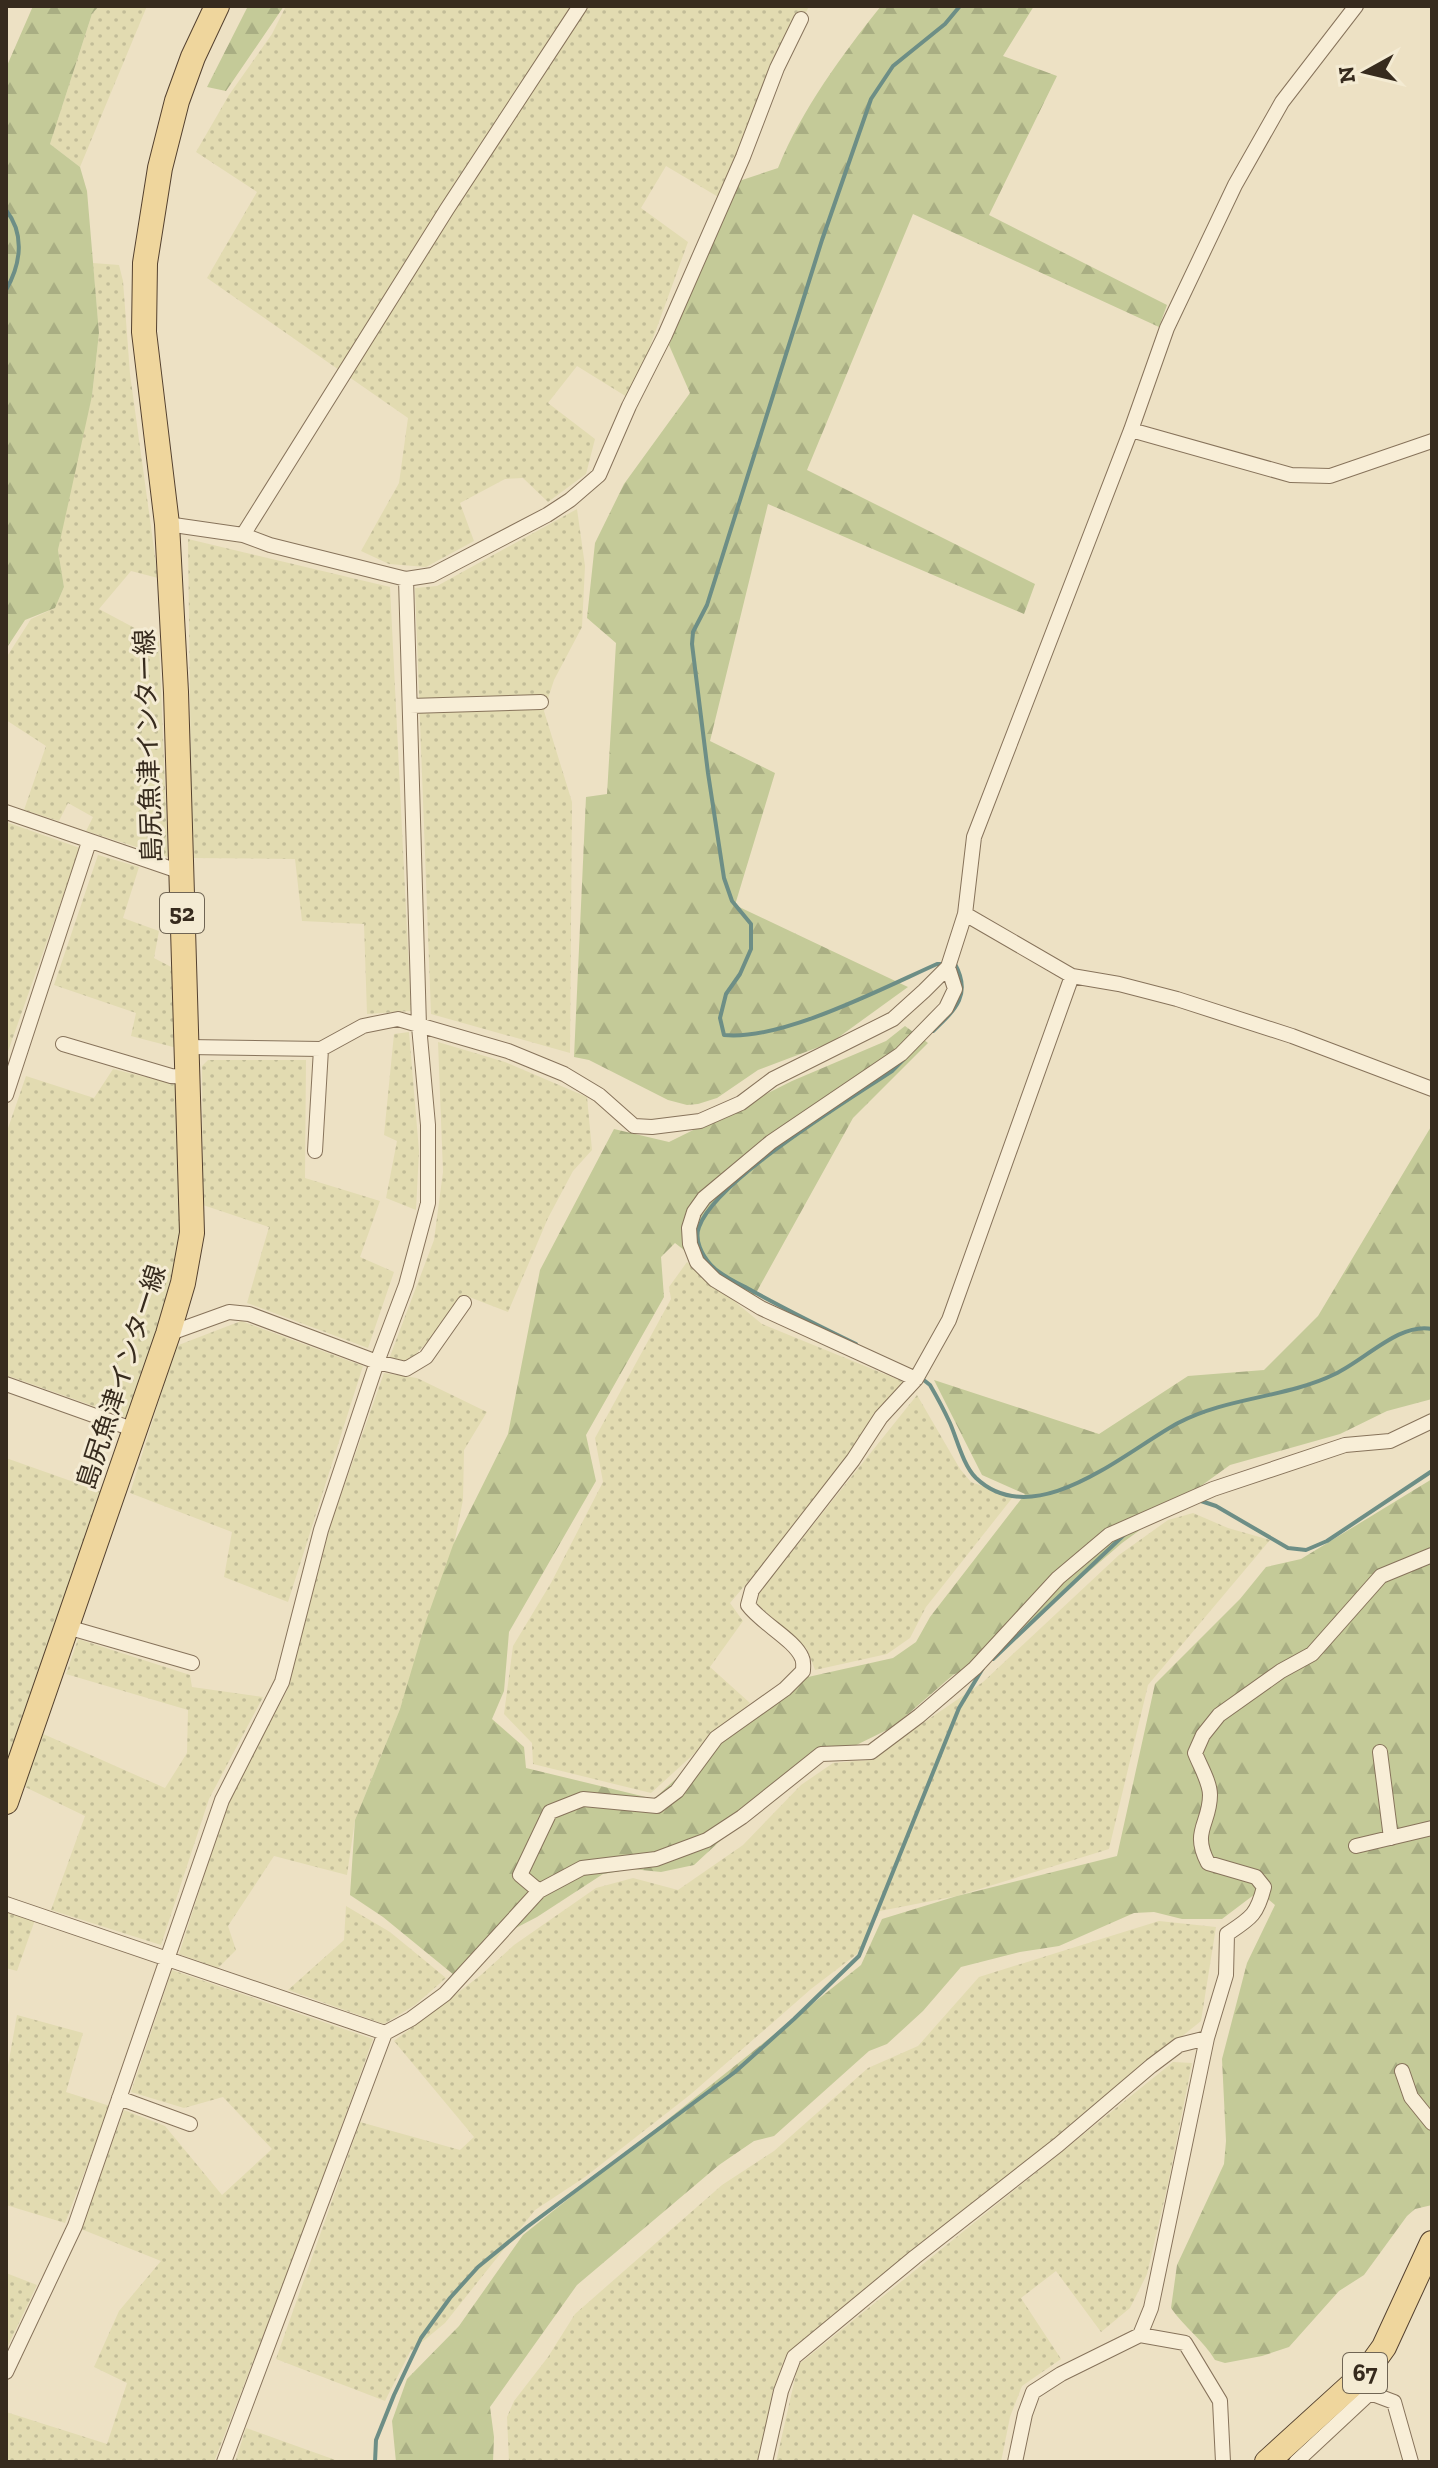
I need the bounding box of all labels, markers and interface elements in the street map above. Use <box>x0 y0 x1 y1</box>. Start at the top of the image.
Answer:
north arrow <box>1326 32 1406 112</box>
text: N <box>1332 64 1361 85</box>
street label: 島尻魚津インター線 <box>128 629 168 863</box>
road number: 52 <box>160 893 204 933</box>
street label: 島尻魚津インター線 <box>70 1261 172 1493</box>
road number: 67 <box>1343 2353 1387 2393</box>

